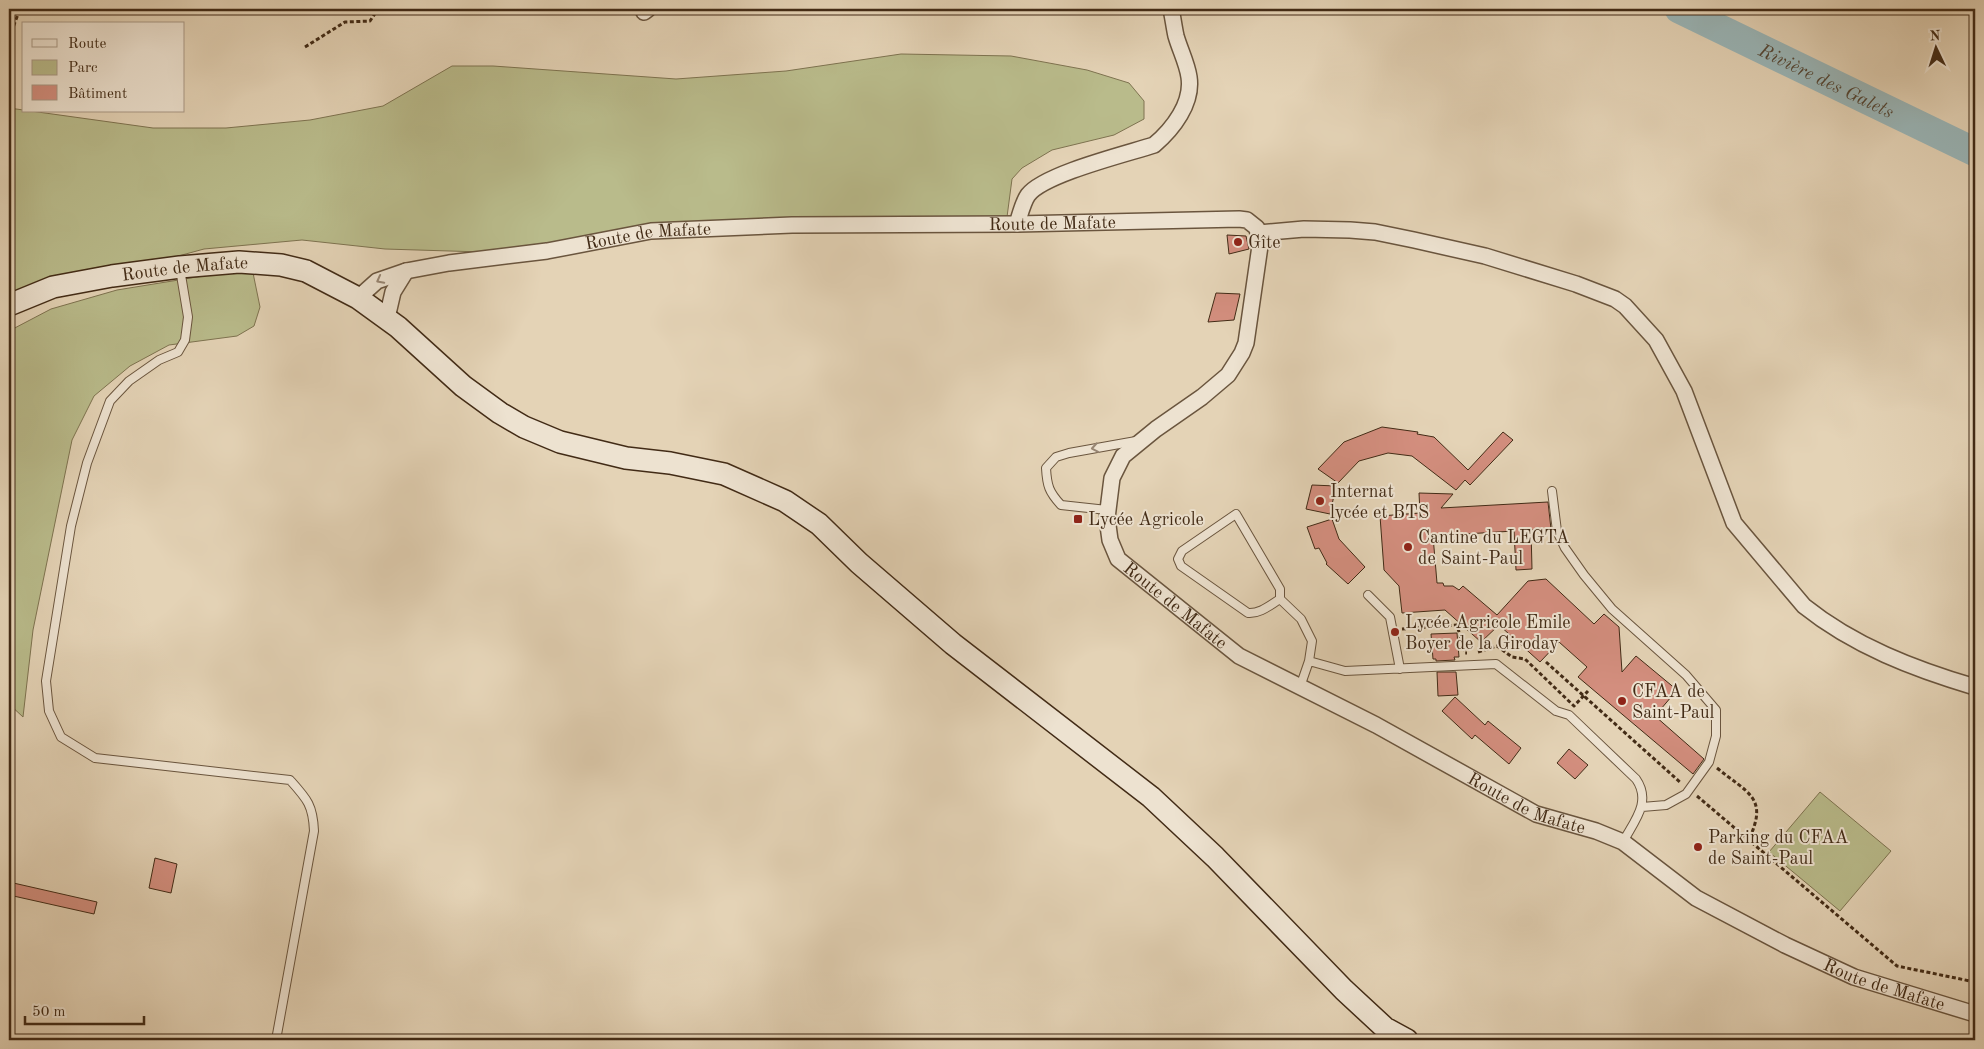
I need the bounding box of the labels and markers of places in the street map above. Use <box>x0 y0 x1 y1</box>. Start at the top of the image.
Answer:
place label: Gîte <box>1248 234 1281 252</box>
marker: Gîte <box>1232 236 1244 248</box>
place label: Internat lycée et BTS <box>1330 483 1429 522</box>
marker: Internat lycée et BTS <box>1314 495 1326 507</box>
place label: Lycée Agricole <box>1088 511 1204 529</box>
marker: Lycée Agricole <box>1072 513 1084 525</box>
place label: Cantine du LEGTA de Saint-Paul <box>1418 529 1570 568</box>
marker: Cantine du LEGTA de Saint-Paul <box>1402 541 1414 553</box>
place label: Lycée Agricole Emile Boyer de la Giroday <box>1405 614 1571 653</box>
marker: Lycée Agricole Emile Boyer de la Giroday <box>1389 626 1401 638</box>
place label: CFAA de Saint-Paul <box>1632 683 1715 722</box>
marker: CFAA de Saint-Paul <box>1616 695 1628 707</box>
place label: Parking du CFAA de Saint-Paul <box>1708 829 1849 868</box>
marker: Parking du CFAA de Saint-Paul <box>1692 841 1704 853</box>

